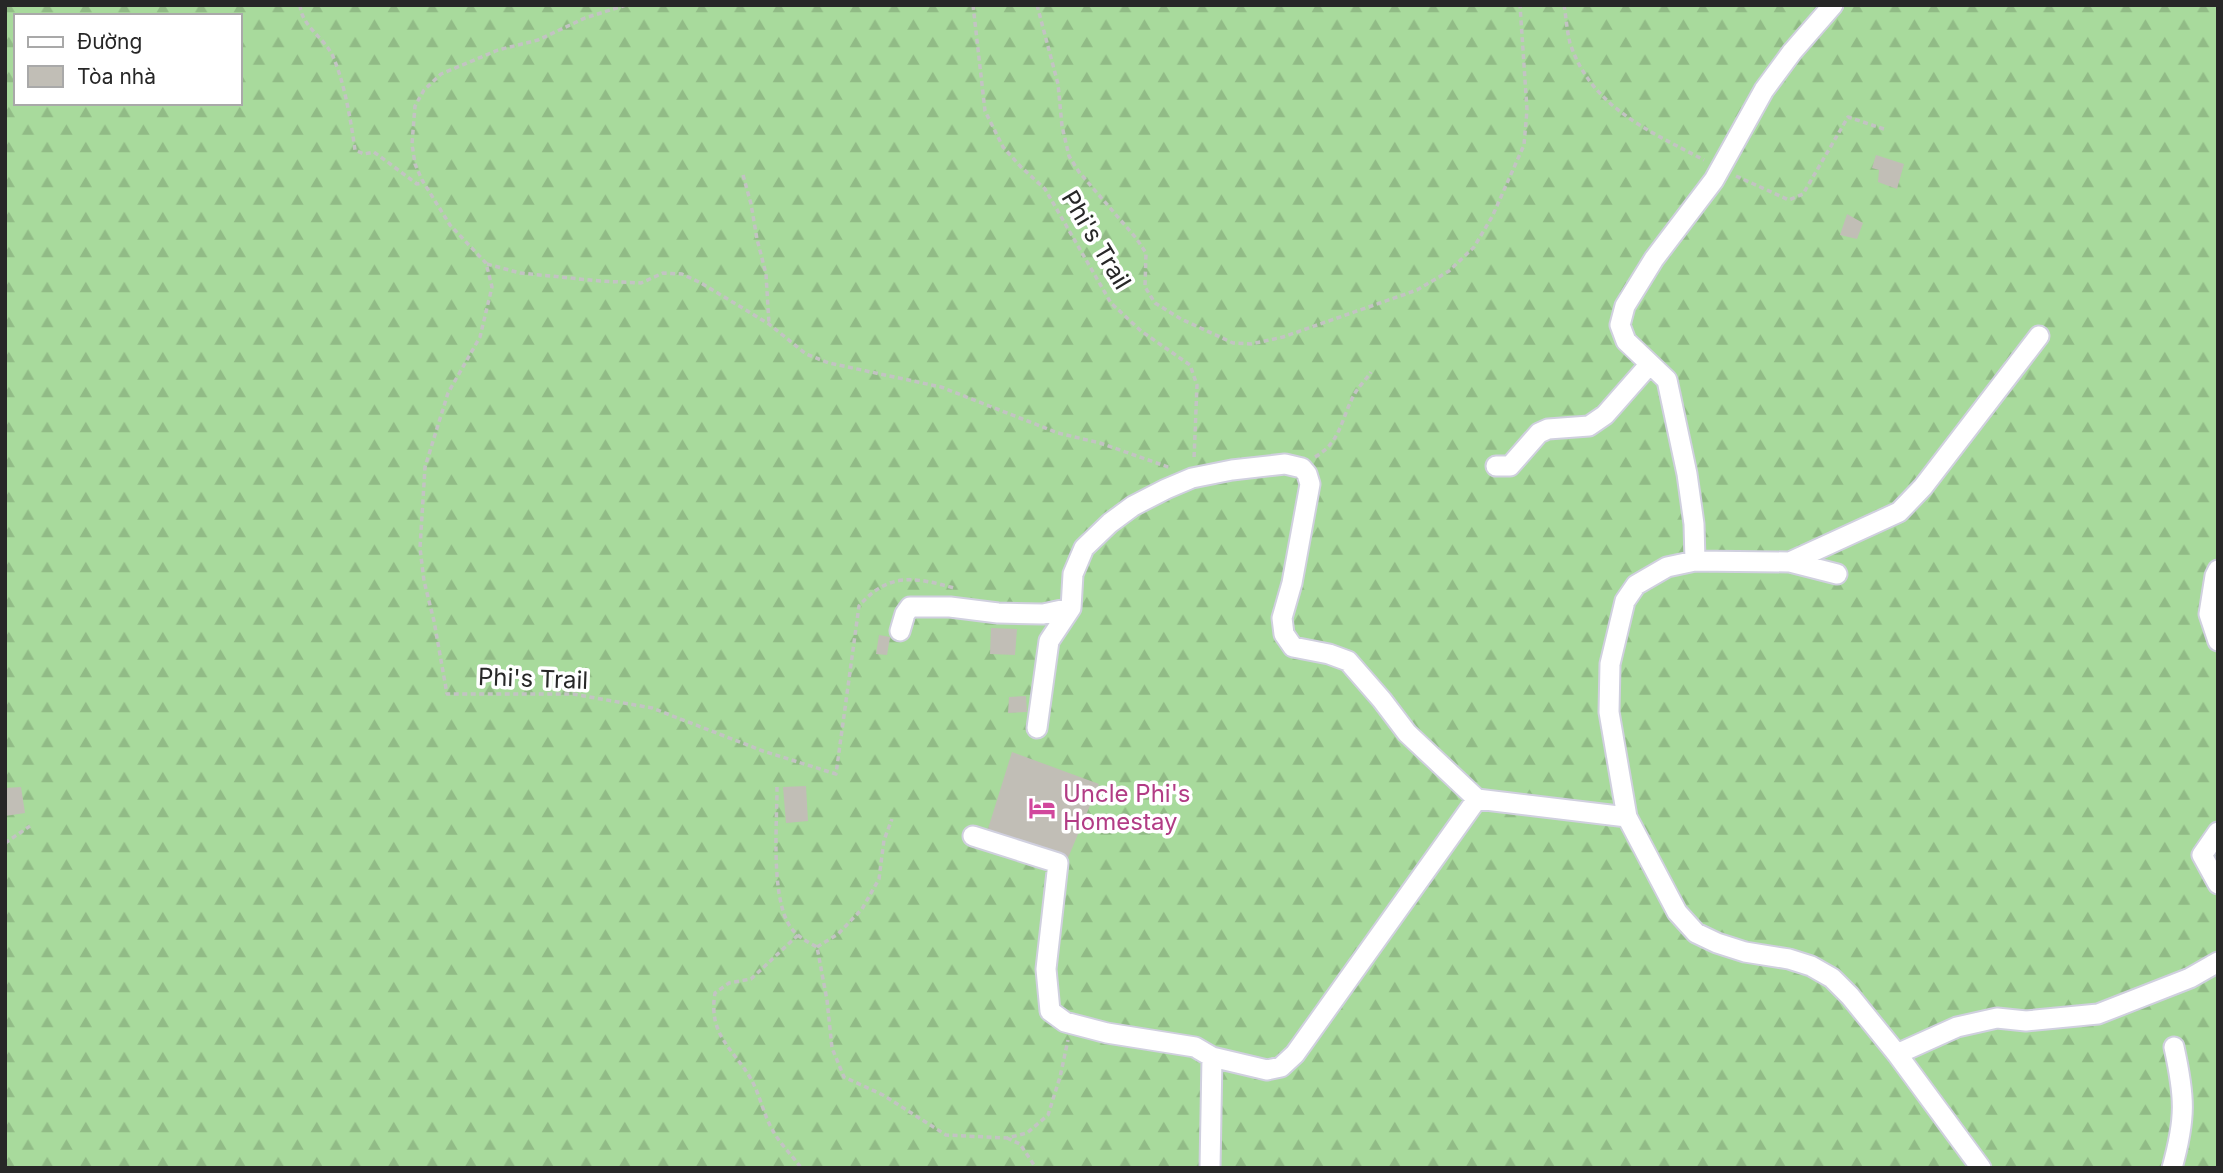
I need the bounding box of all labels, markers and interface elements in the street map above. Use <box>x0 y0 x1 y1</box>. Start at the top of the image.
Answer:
legend <box>14 14 242 105</box>
text: Đường <box>77 29 142 54</box>
text: Tòa nhà <box>77 64 156 89</box>
street label: Phi's Trail <box>1056 185 1137 294</box>
street label: Phi's Trail <box>477 662 589 695</box>
place label: Uncle Phi's Homestay <box>1063 779 1191 836</box>
hotel icon: Uncle Phi's Homestay <box>1027 793 1057 823</box>

